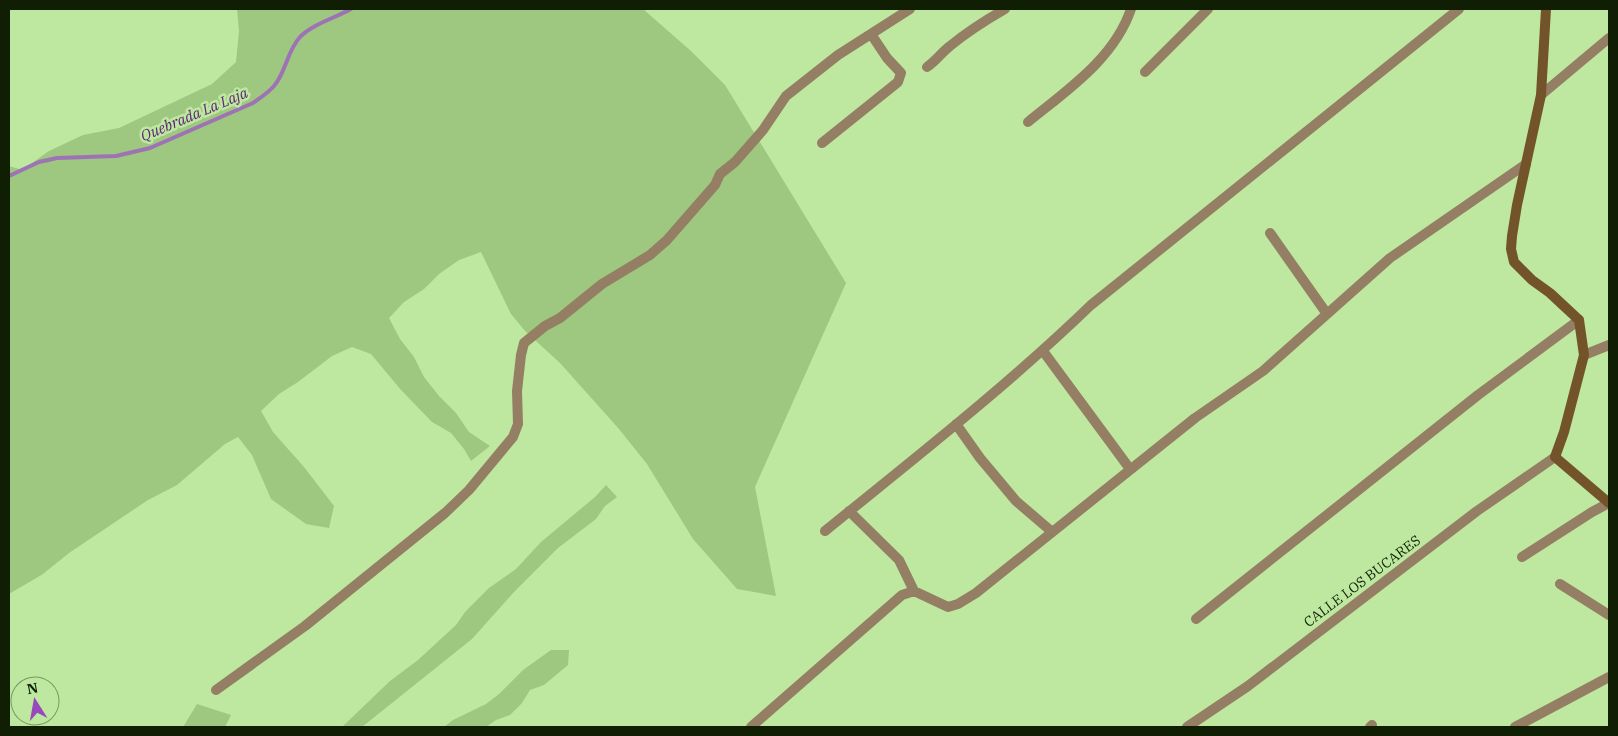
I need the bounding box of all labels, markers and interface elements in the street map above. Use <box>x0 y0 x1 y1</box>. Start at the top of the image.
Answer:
water label: Quebrada La Laja <box>137 83 251 145</box>
street label: CALLE LOS BUCARES <box>1300 531 1424 631</box>
north arrow <box>10 676 60 726</box>
text: N <box>25 678 40 698</box>

